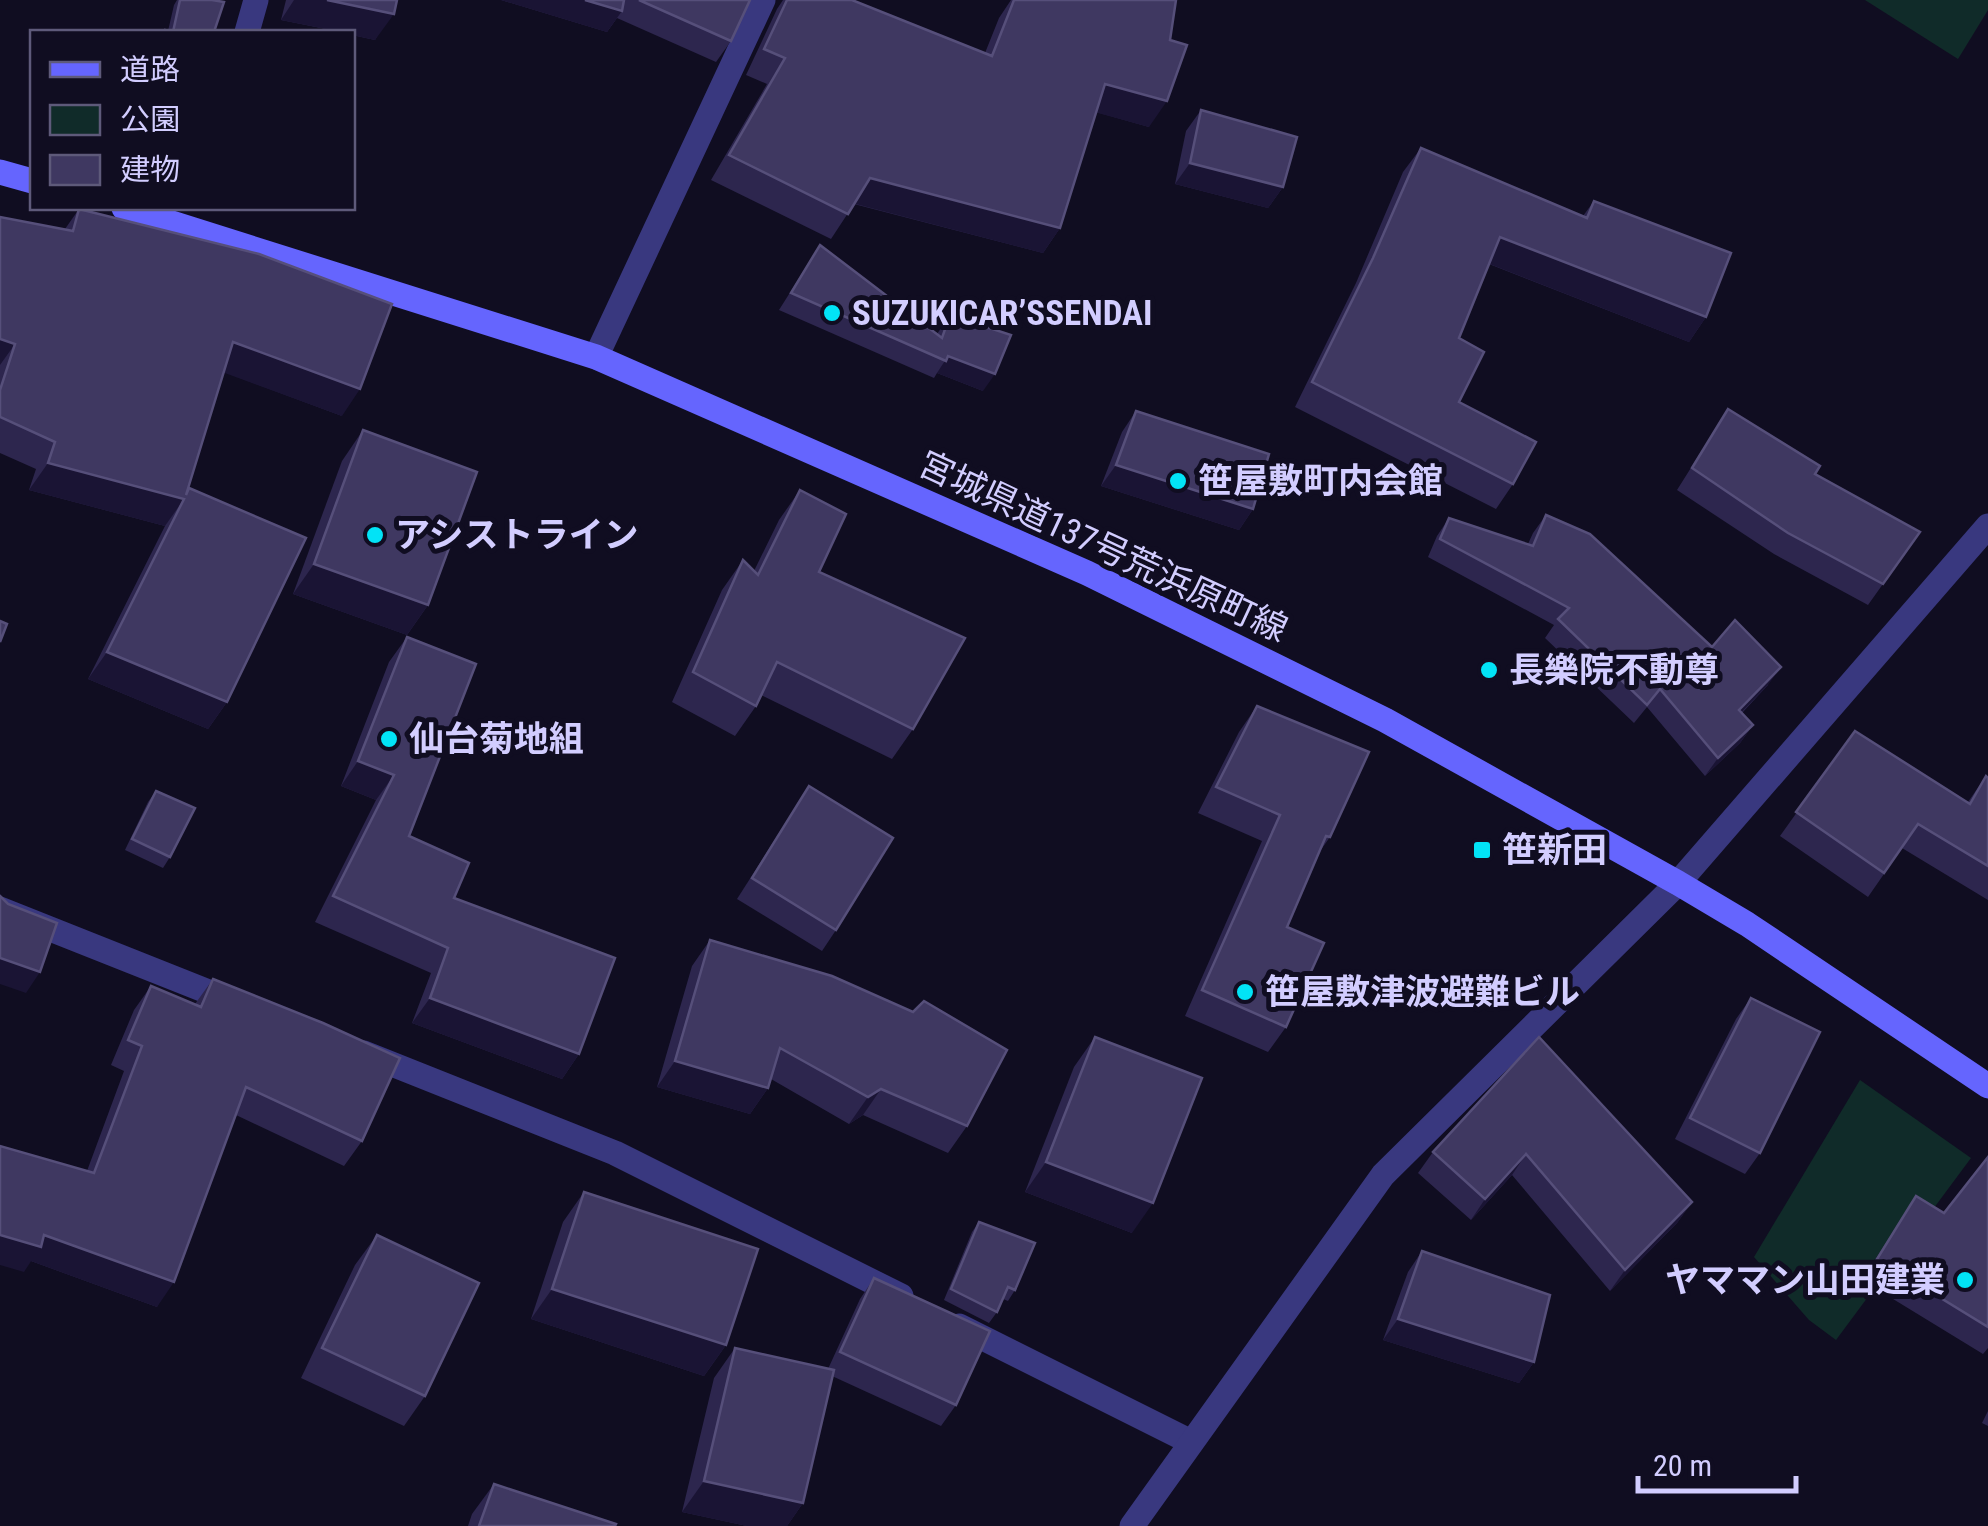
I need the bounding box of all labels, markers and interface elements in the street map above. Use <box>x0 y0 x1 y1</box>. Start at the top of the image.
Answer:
legend <box>30 30 355 210</box>
text: 道路 <box>120 52 180 87</box>
text: 公園 <box>120 102 180 137</box>
text: 建物 <box>120 152 180 187</box>
place label: SUZUKICAR’SSENDAI <box>852 293 1152 334</box>
marker: SUZUKICAR’SSENDAI <box>821 302 843 324</box>
street label: 宮城県道137号荒浜原町線 <box>912 444 1294 650</box>
place label: 笹屋敷町内会館 <box>1198 461 1443 502</box>
marker: 笹屋敷町内会館 <box>1167 470 1189 492</box>
place label: アシストライン <box>395 515 639 556</box>
marker: アシストライン <box>364 524 386 546</box>
place label: 長樂院不動尊 <box>1509 650 1719 691</box>
marker: 長樂院不動尊 <box>1478 659 1500 681</box>
place label: 仙台菊地組 <box>409 719 584 760</box>
marker: 仙台菊地組 <box>378 728 400 750</box>
place label: 笹新田 <box>1502 830 1607 871</box>
marker: 笹新田 <box>1471 839 1493 861</box>
place label: 笹屋敷津波避難ビル <box>1265 972 1580 1013</box>
marker: 笹屋敷津波避難ビル <box>1234 981 1256 1003</box>
place label: ヤママン山田建業 <box>1665 1260 1945 1301</box>
marker: ヤママン山田建業 <box>1954 1269 1976 1291</box>
scale bar <box>1638 1431 1796 1493</box>
text: 20 m <box>1653 1448 1712 1483</box>

